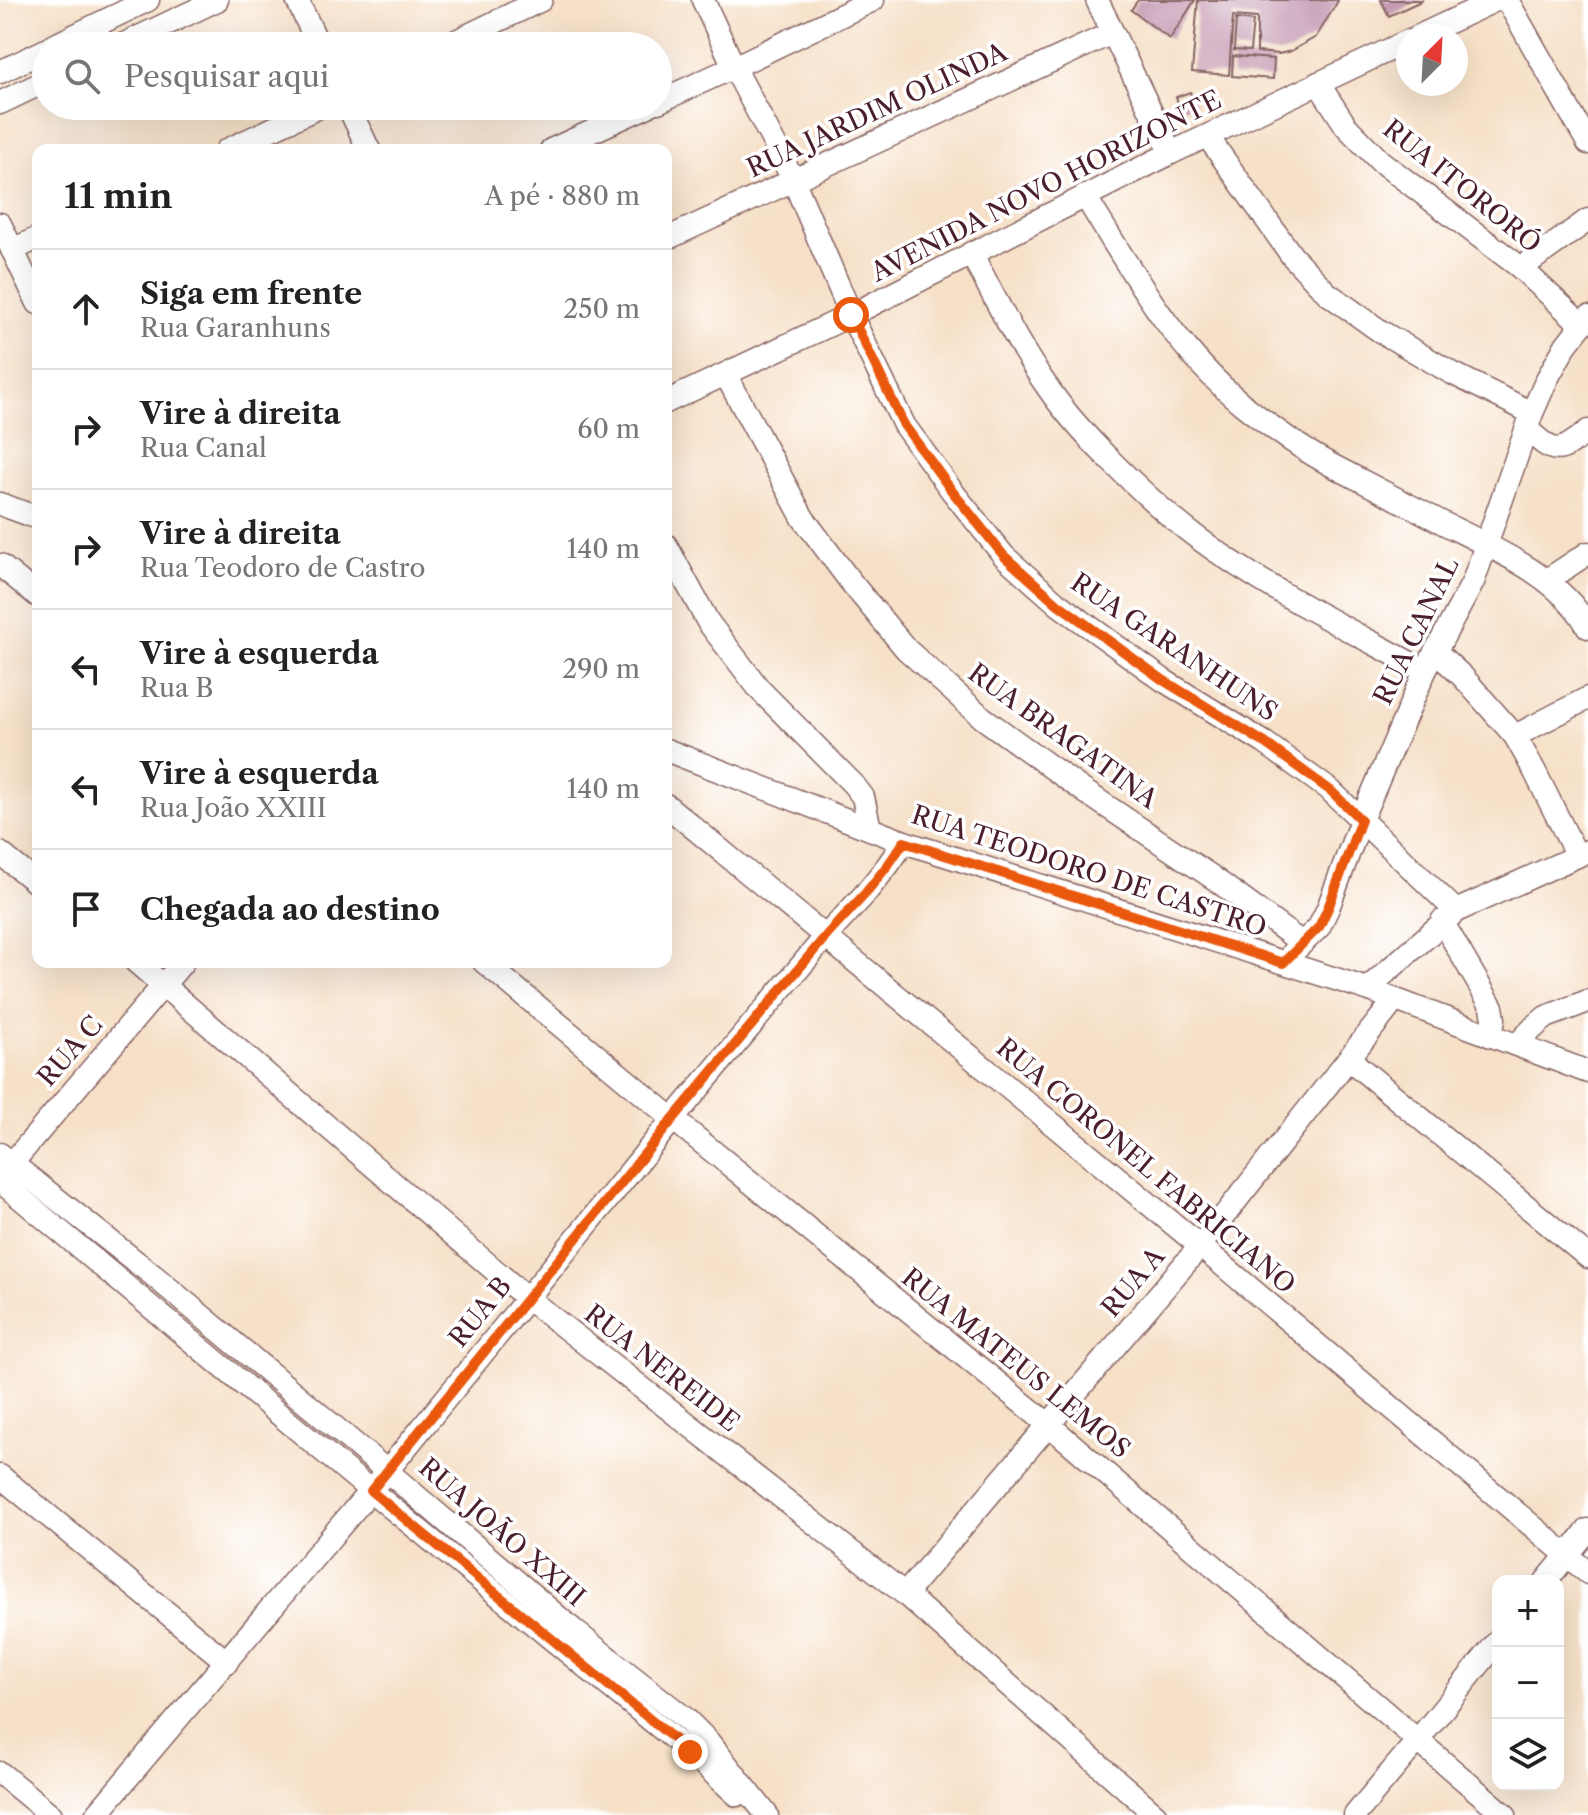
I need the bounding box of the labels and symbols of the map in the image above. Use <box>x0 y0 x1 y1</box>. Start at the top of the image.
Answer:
north arrow <box>1396 24 1468 96</box>
street label: RUA JARDIM OLINDA <box>742 35 1013 184</box>
street label: AVENIDA NOVO HORIZONTE <box>865 83 1227 289</box>
street label: RUA ITORORÓ <box>1377 112 1547 260</box>
route start <box>833 297 869 333</box>
street label: RUA CANAL <box>1367 552 1465 710</box>
street label: RUA GARANHUNS <box>1065 566 1283 728</box>
street label: RUA BRAGATINA <box>962 657 1165 816</box>
street label: RUA TEODORO DE CASTRO <box>908 798 1270 944</box>
street label: RUA C <box>31 1009 109 1093</box>
street label: RUA CORONEL FABRICIANO <box>990 1031 1302 1301</box>
street label: RUA A <box>1095 1240 1172 1323</box>
street label: RUA MATEUS LEMOS <box>895 1261 1137 1465</box>
street label: RUA B <box>442 1270 518 1354</box>
street label: RUA NEREIDE <box>578 1298 746 1438</box>
street label: RUA JOÃO XXIII <box>412 1451 592 1613</box>
route end <box>672 1734 708 1770</box>

